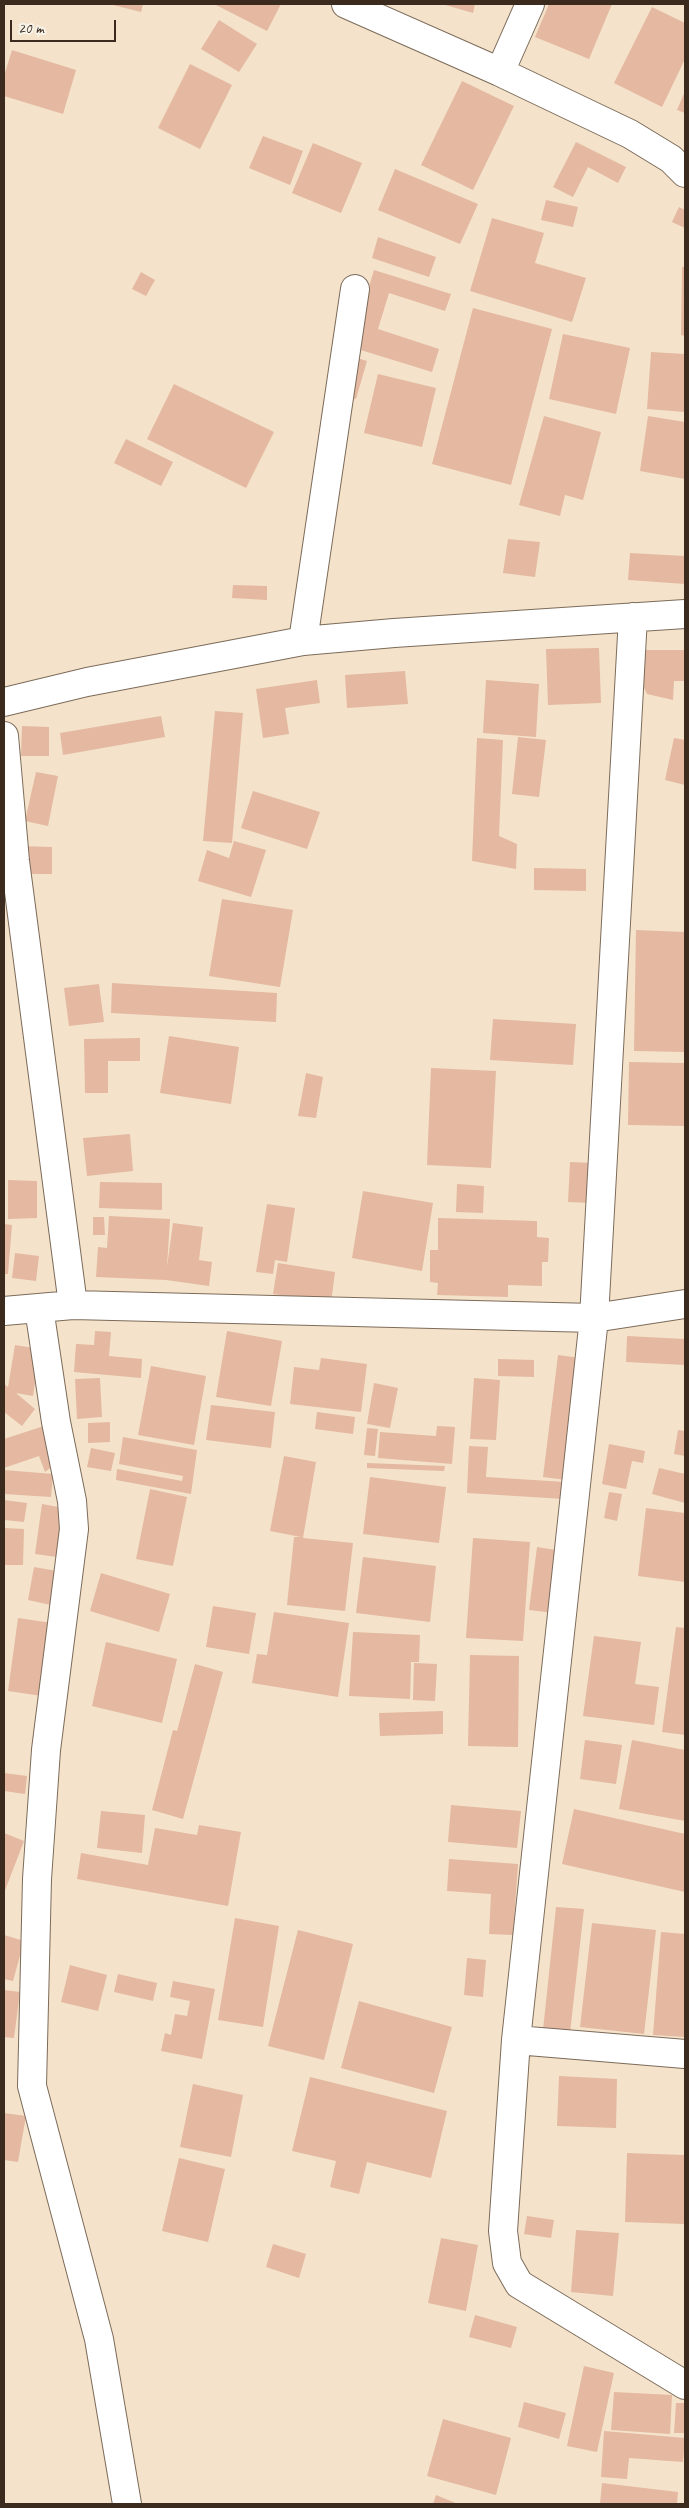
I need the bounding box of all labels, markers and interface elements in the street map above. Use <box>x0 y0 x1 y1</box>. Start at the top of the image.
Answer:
scale bar <box>12 10 119 42</box>
text: 20 m <box>18 19 44 38</box>

